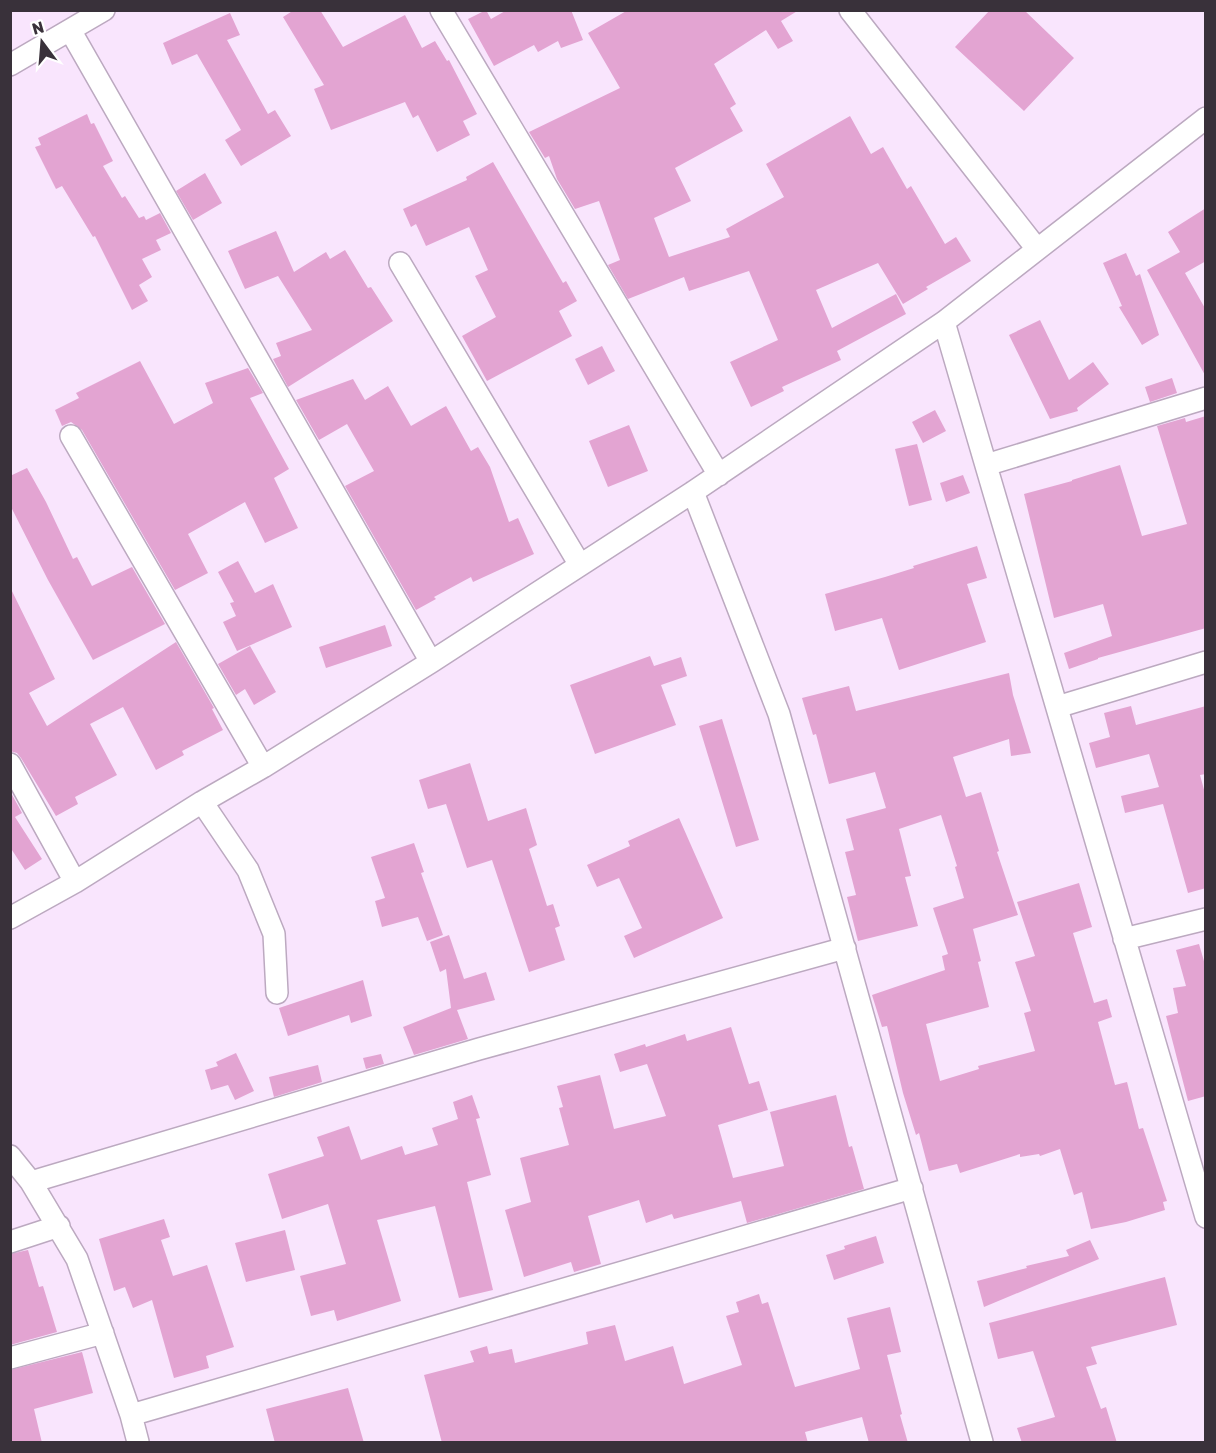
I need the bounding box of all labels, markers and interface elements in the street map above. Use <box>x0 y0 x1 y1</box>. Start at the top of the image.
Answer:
north arrow <box>12 12 72 72</box>
text: N <box>30 17 46 39</box>

